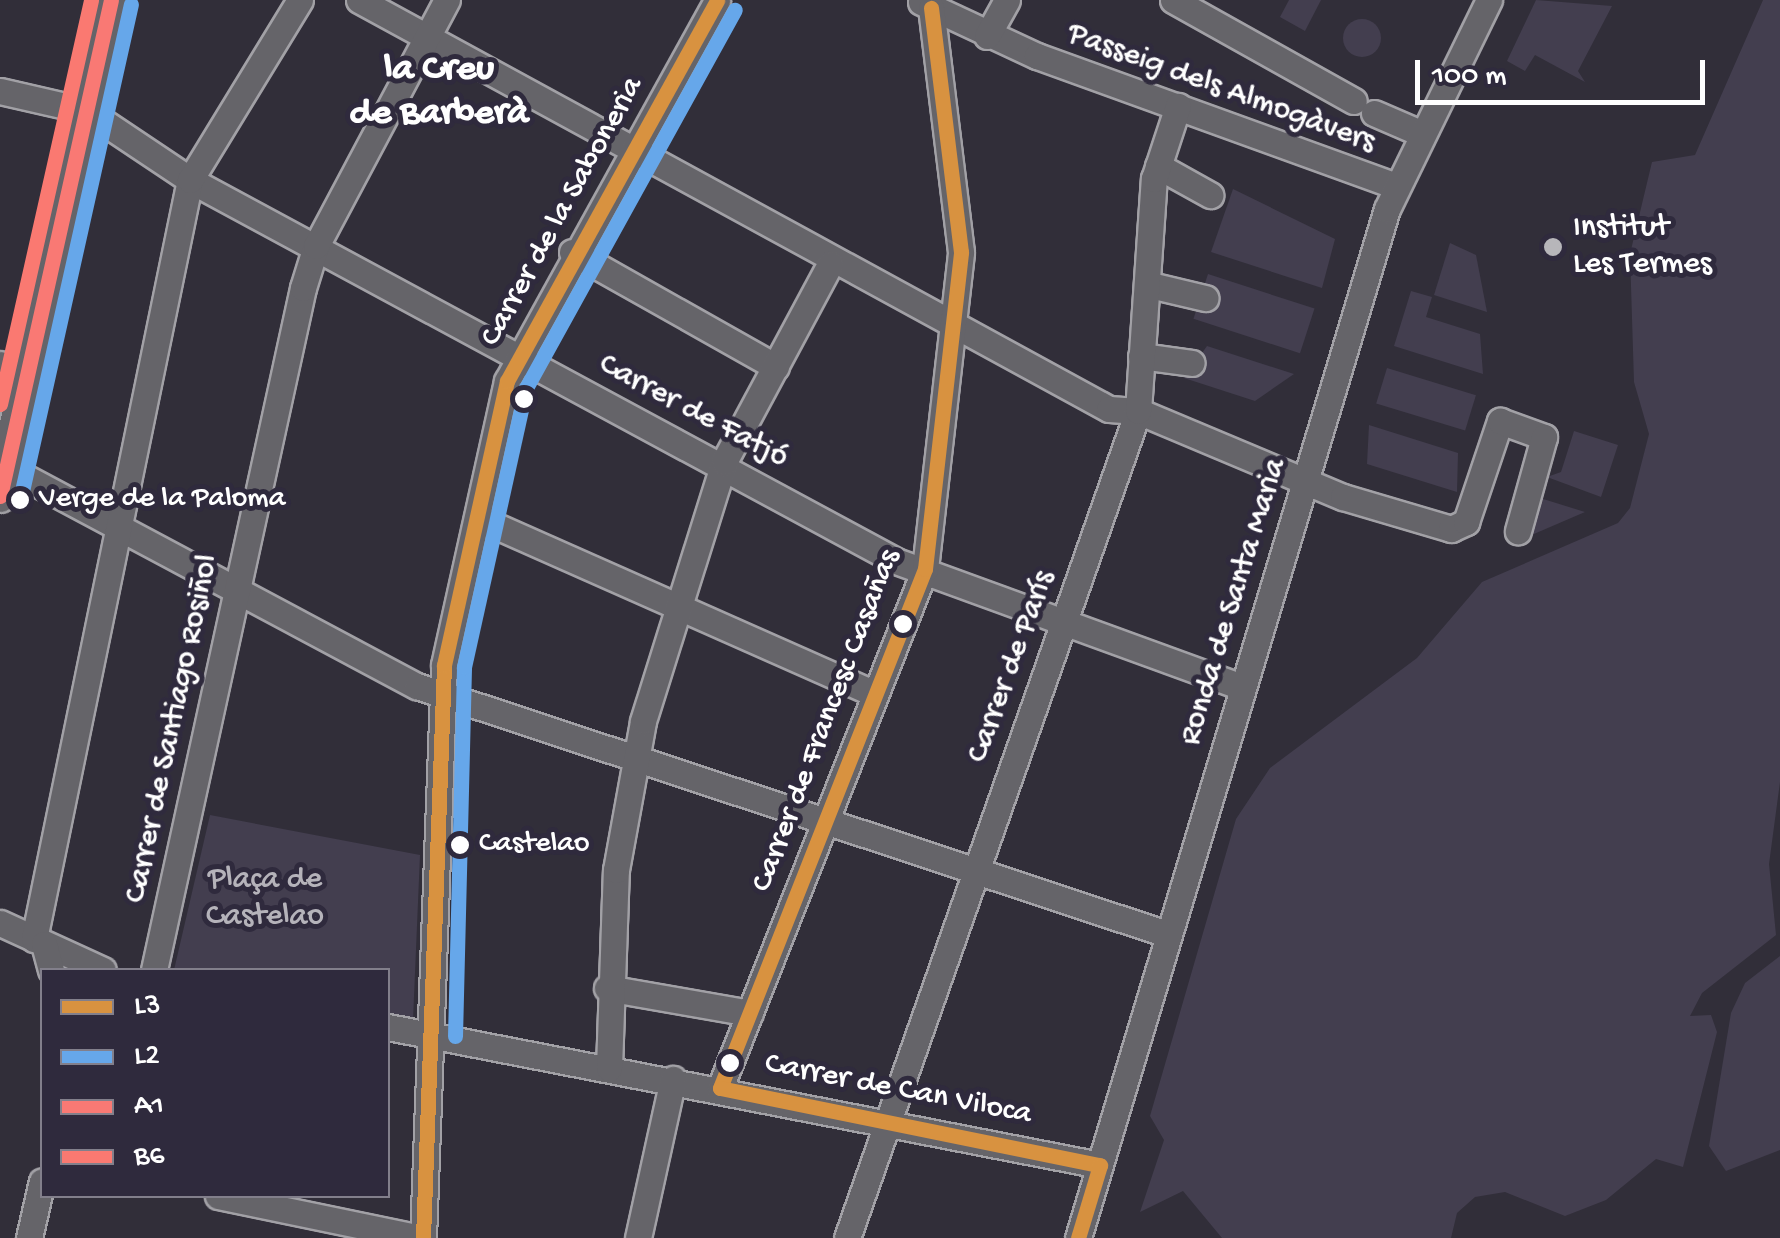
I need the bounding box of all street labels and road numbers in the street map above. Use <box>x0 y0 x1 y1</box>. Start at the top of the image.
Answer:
street label: Passeig dels Almogàvers <box>1062 15 1380 163</box>
street label: Carrer de la Saboneria <box>473 71 653 353</box>
street label: Carrer de Fatjó <box>592 346 794 478</box>
street label: Ronda de Santa Maria <box>1172 454 1296 750</box>
street label: Carrer de Francesc Casañas <box>744 544 910 898</box>
street label: Carrer de Santiago Rosiñol <box>117 551 229 907</box>
street label: Carrer de París <box>959 566 1065 768</box>
street label: Carrer de Can Viloca <box>761 1045 1035 1135</box>

